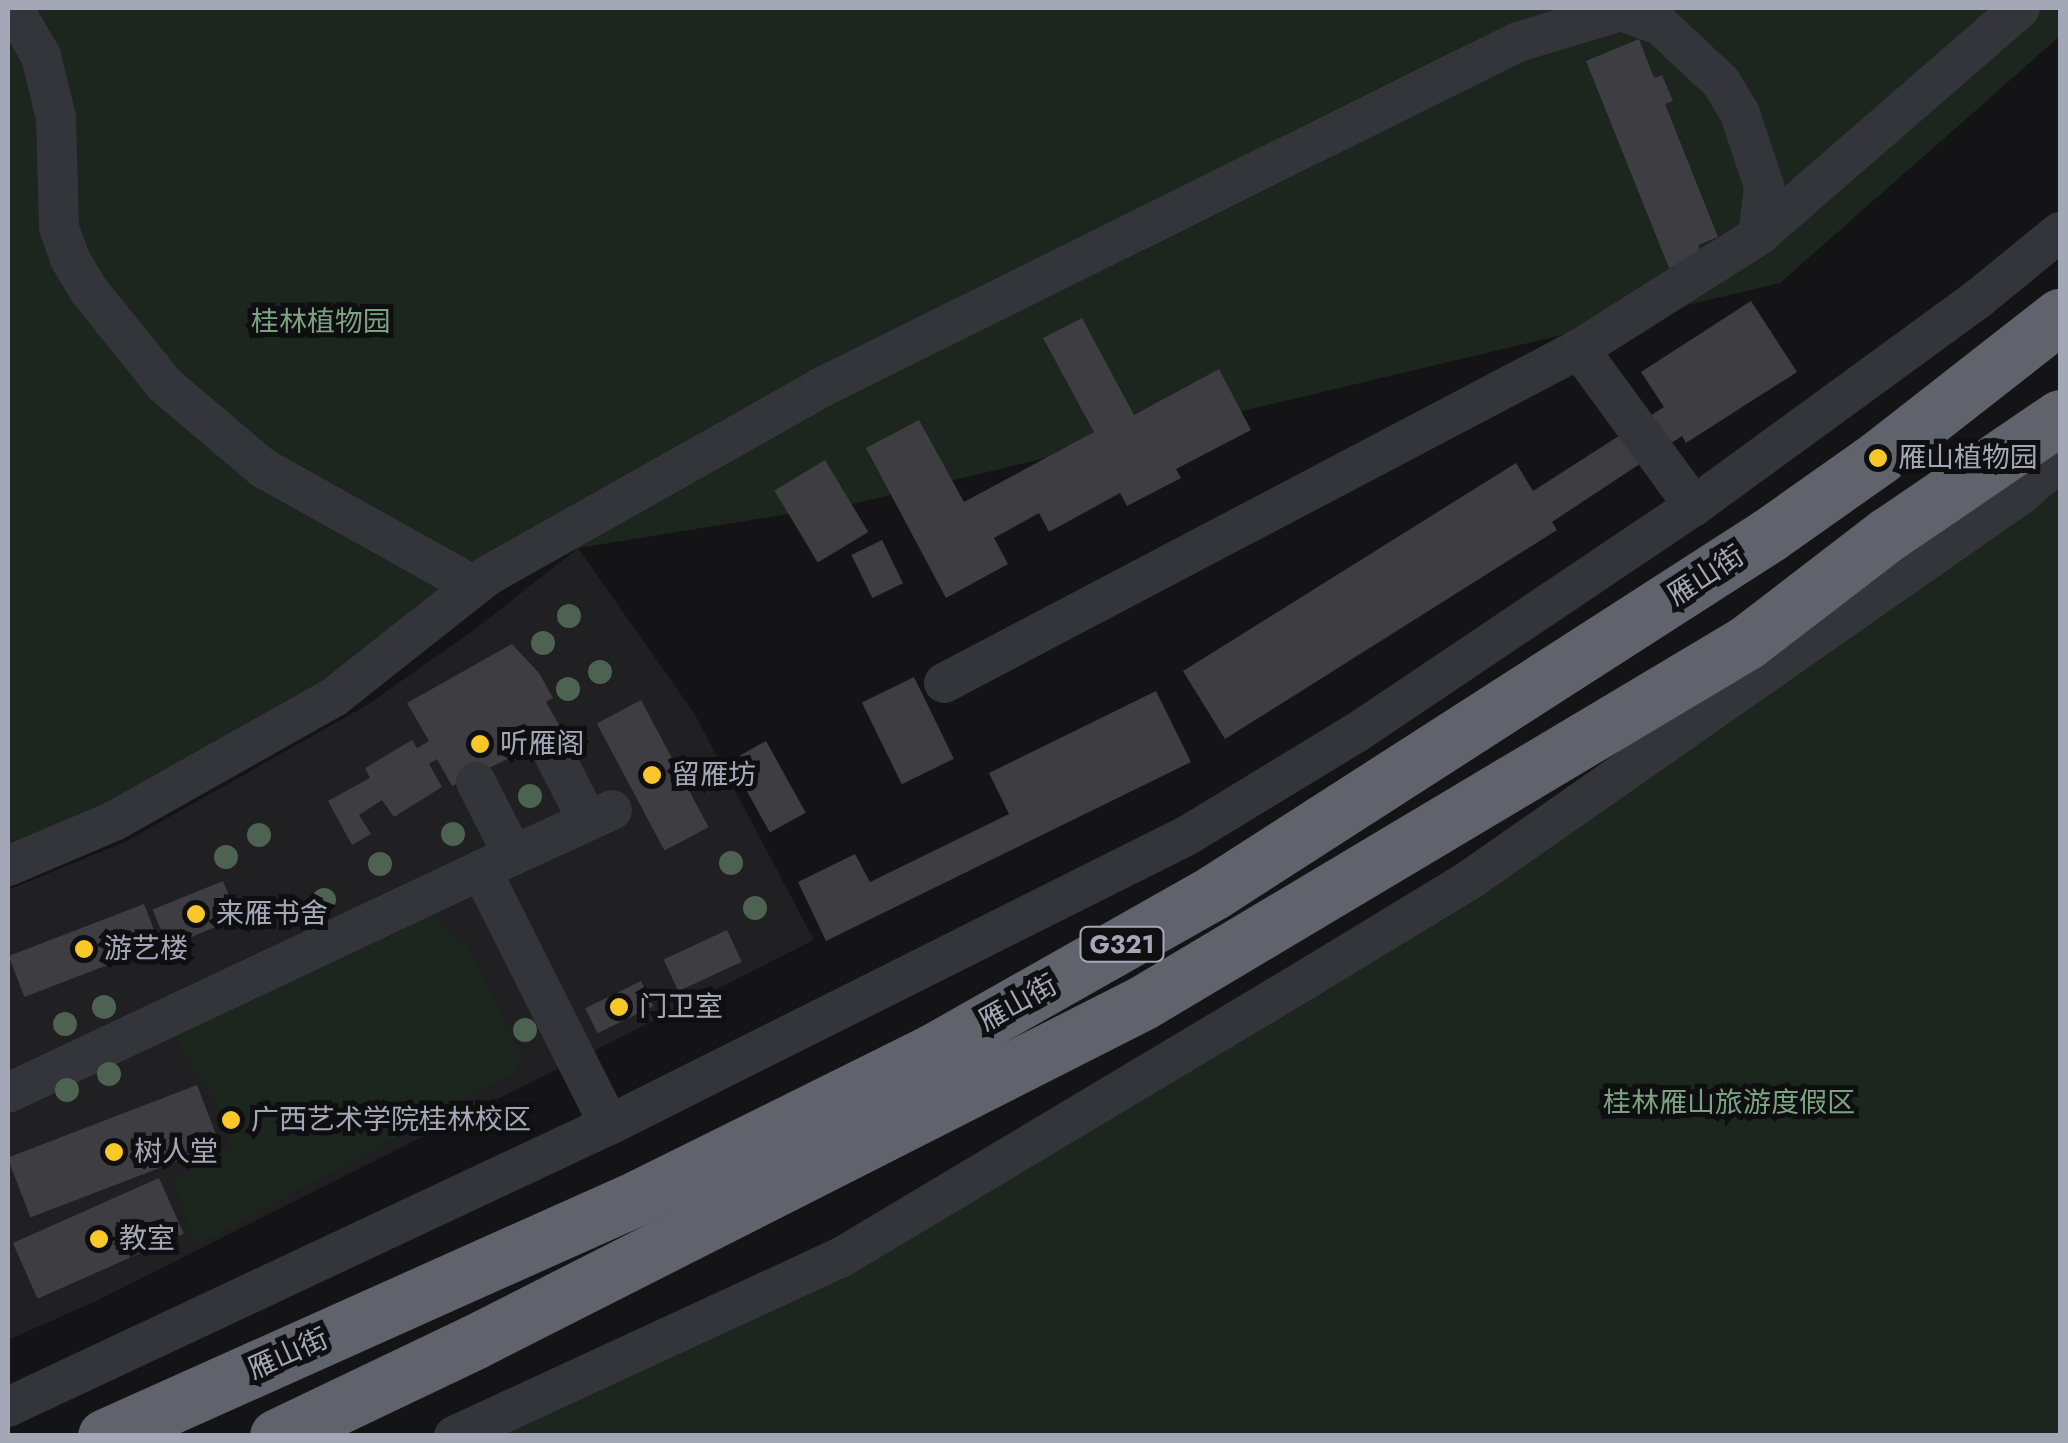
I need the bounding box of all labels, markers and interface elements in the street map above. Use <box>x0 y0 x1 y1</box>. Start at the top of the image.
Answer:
park label: 桂林植物园 <box>251 305 391 339</box>
place label: 雁山植物园 <box>1898 441 2038 475</box>
marker: 雁山植物园 <box>1867 447 1889 469</box>
street label: 雁山街 <box>1662 539 1750 613</box>
place label: 听雁阁 <box>500 727 584 761</box>
marker: 听雁阁 <box>469 733 491 755</box>
place label: 留雁坊 <box>672 758 756 792</box>
marker: 留雁坊 <box>641 764 663 786</box>
place label: 来雁书舍 <box>216 897 328 931</box>
marker: 来雁书舍 <box>185 903 207 925</box>
road number: G321 <box>1080 924 1164 964</box>
place label: 游艺楼 <box>104 932 188 966</box>
marker: 游艺楼 <box>73 938 95 960</box>
street label: 雁山街 <box>973 968 1063 1038</box>
place label: 门卫室 <box>639 990 723 1024</box>
marker: 门卫室 <box>608 996 630 1018</box>
park label: 桂林雁山旅游度假区 <box>1603 1086 1855 1120</box>
place label: 广西艺术学院桂林校区 <box>251 1103 531 1137</box>
marker: 广西艺术学院桂林校区 <box>220 1109 242 1131</box>
place label: 树人堂 <box>134 1135 218 1169</box>
marker: 树人堂 <box>103 1141 125 1163</box>
place label: 教室 <box>119 1222 175 1256</box>
marker: 教室 <box>88 1228 110 1250</box>
street label: 雁山街 <box>243 1322 333 1386</box>

